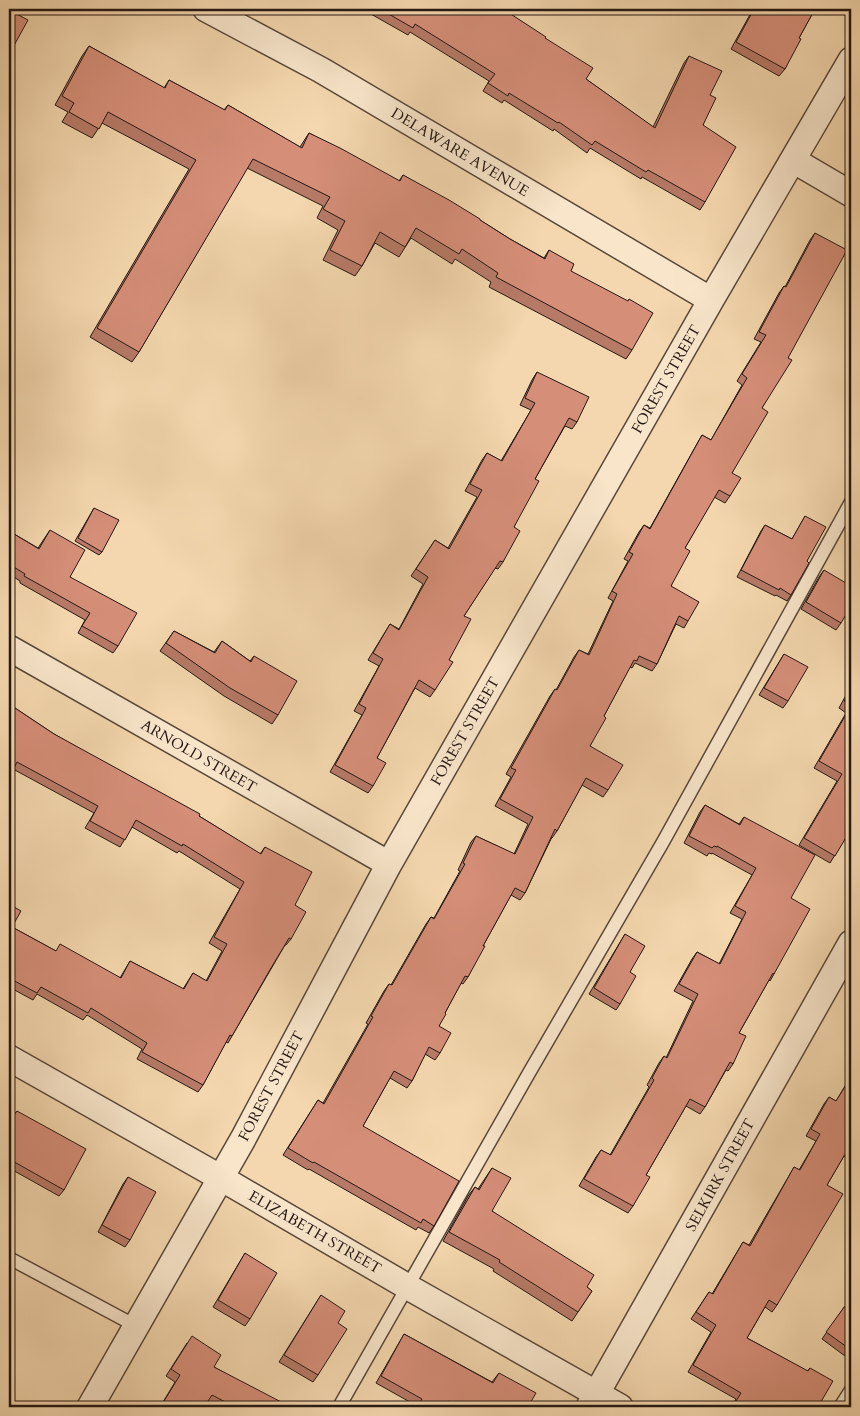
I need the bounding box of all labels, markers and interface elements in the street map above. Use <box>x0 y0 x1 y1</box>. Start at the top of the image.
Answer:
street label: DELAWARE AVENUE <box>387 103 533 201</box>
street label: FOREST STREET <box>627 321 705 437</box>
street label: FOREST STREET <box>426 673 504 789</box>
street label: ARNOLD STREET <box>137 715 261 797</box>
street label: FOREST STREET <box>233 1027 309 1145</box>
street label: SELKIRK STREET <box>681 1115 759 1235</box>
street label: ELIZABETH STREET <box>245 1186 385 1278</box>

